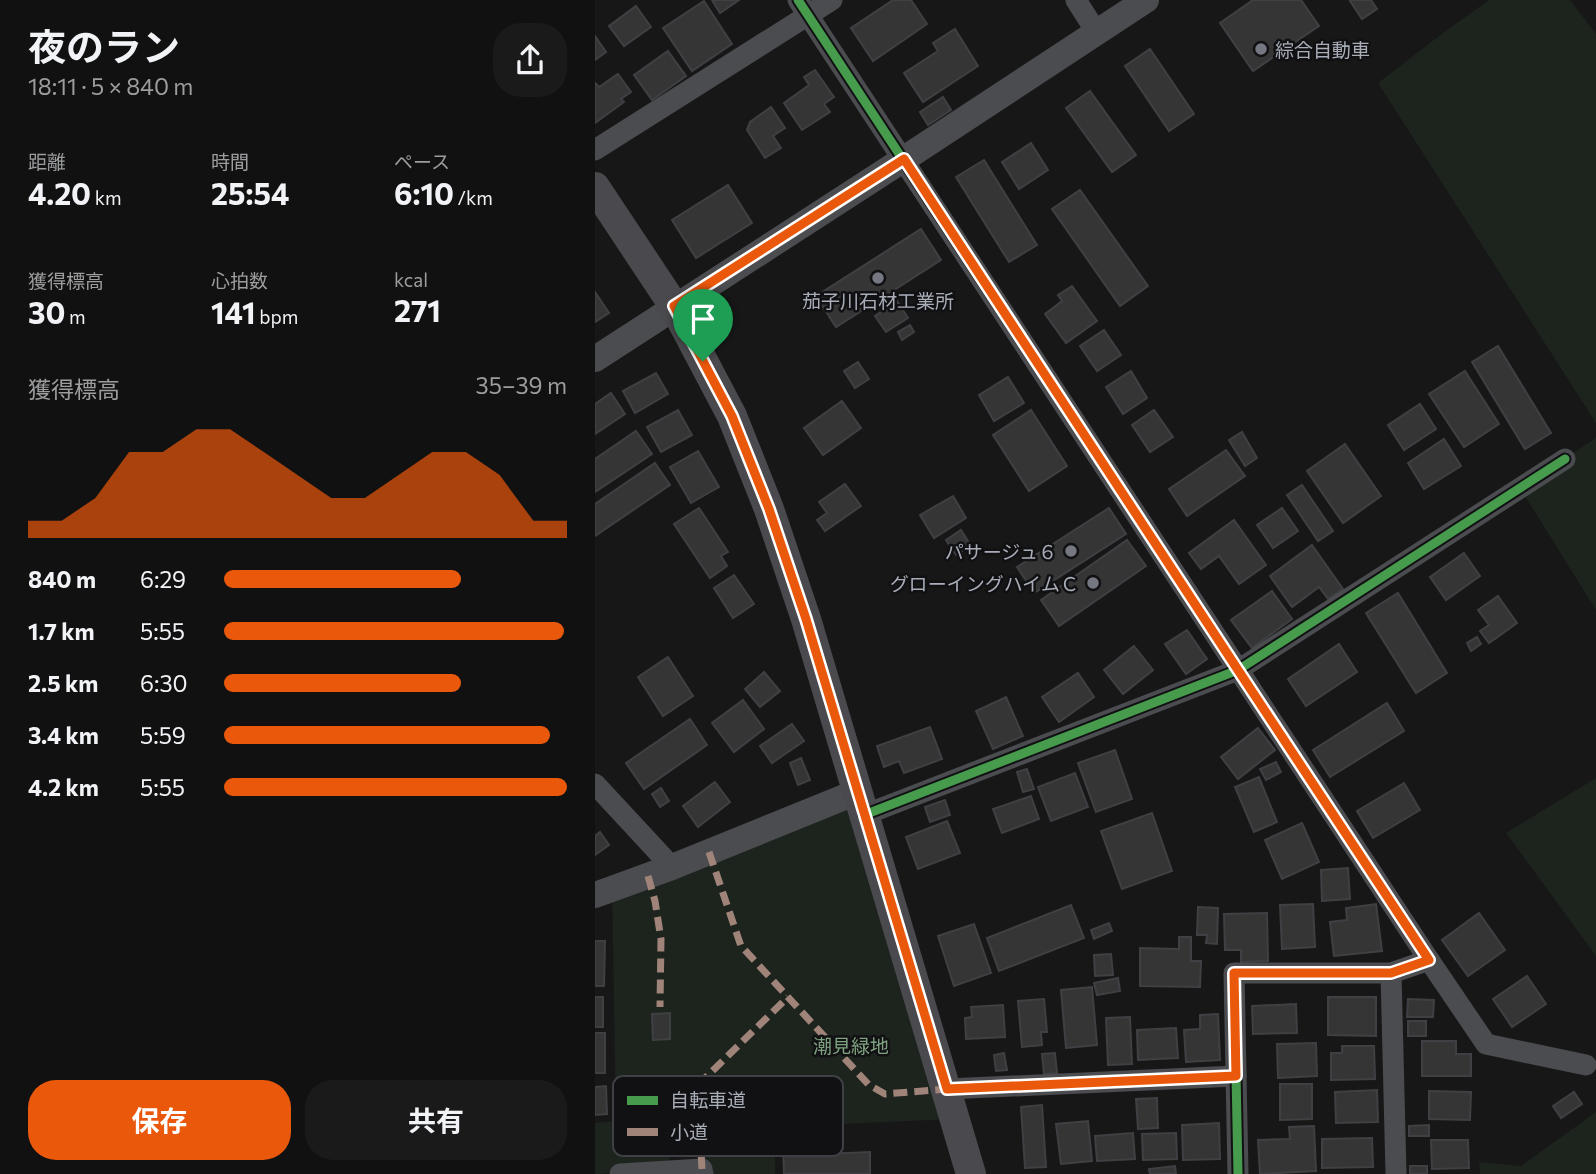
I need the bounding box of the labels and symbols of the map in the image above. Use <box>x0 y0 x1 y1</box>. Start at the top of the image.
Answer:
place label: 綜合自動車 <box>1275 38 1370 61</box>
marker: 綜合自動車 <box>1253 41 1269 57</box>
marker: 茄子川石材工業所 <box>870 270 886 286</box>
pin <box>673 289 733 361</box>
place label: 茄子川石材工業所 <box>802 289 954 312</box>
place label: パサージュ６ <box>945 540 1057 563</box>
marker: パサージュ６ <box>1063 543 1079 559</box>
place label: グローイングハイムＣ <box>890 572 1079 595</box>
marker: グローイングハイムＣ <box>1085 575 1101 591</box>
park label: 潮見緑地 <box>813 1034 889 1057</box>
legend <box>613 1076 843 1156</box>
text: 自転車道 <box>670 1088 746 1111</box>
text: 小道 <box>670 1120 708 1143</box>

